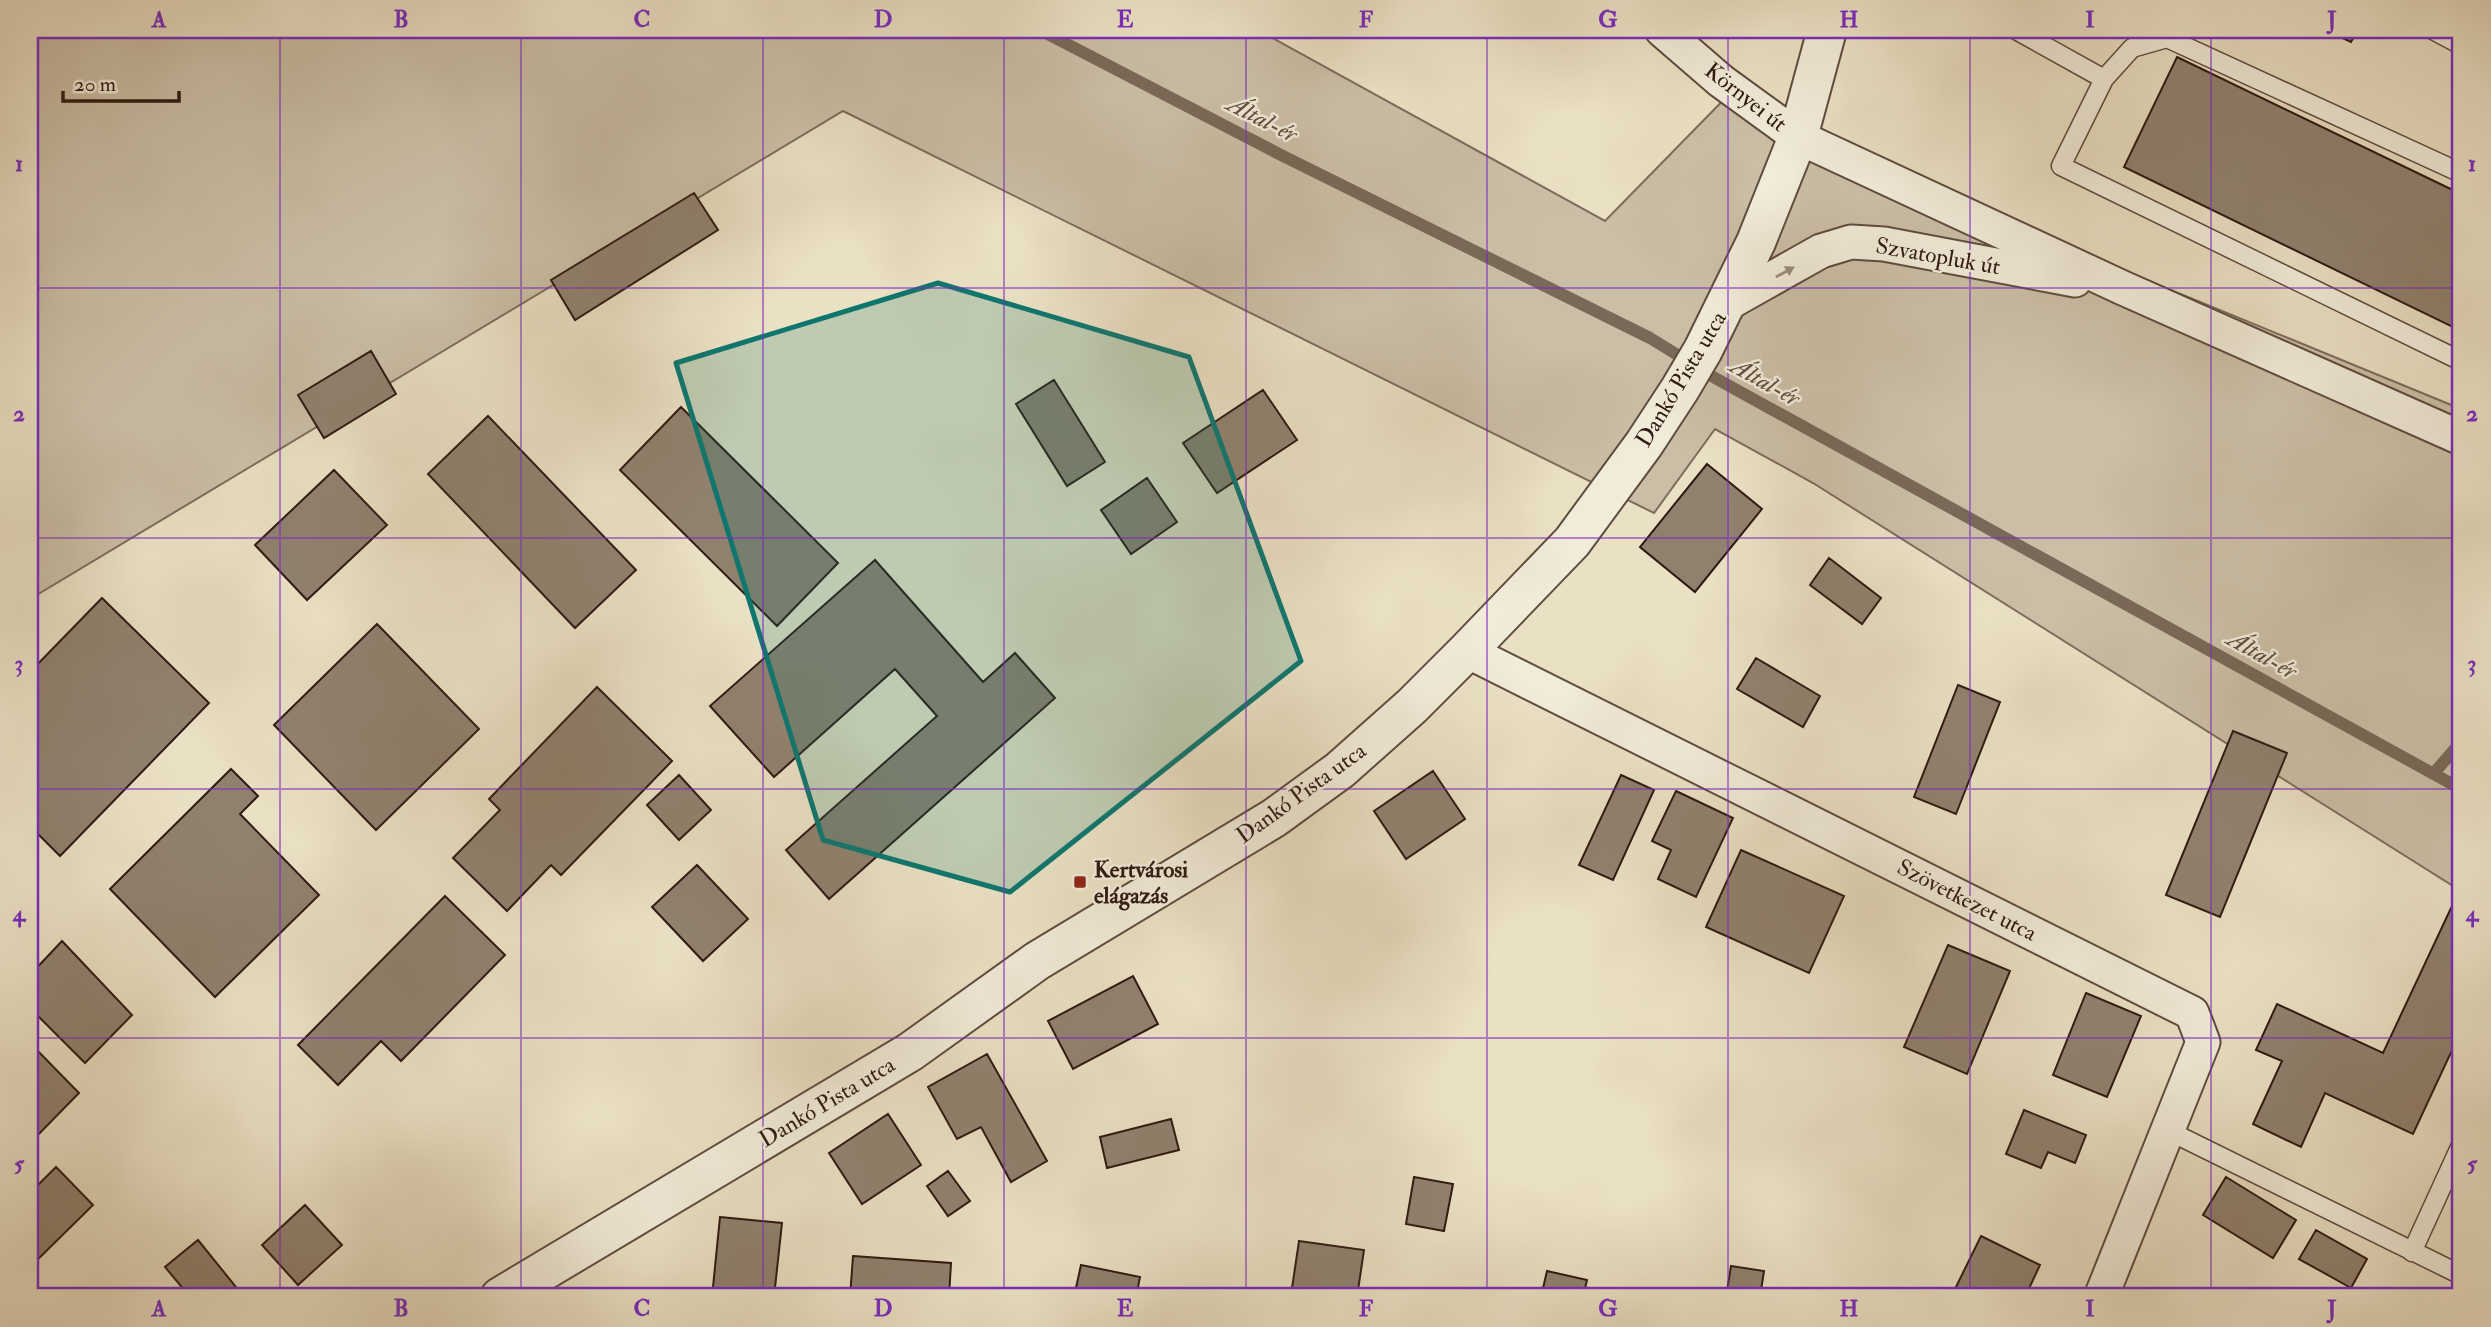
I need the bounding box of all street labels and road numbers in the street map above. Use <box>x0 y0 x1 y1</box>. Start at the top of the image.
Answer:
street label: Környei út <box>1699 56 1793 138</box>
street label: Szvatopluk út <box>1873 231 2003 282</box>
street label: Dankó Pista utca <box>1629 305 1733 452</box>
street label: Dankó Pista utca <box>1230 736 1372 850</box>
street label: Szövetkezet utca <box>1892 852 2042 948</box>
street label: Dankó Pista utca <box>754 1050 901 1154</box>

